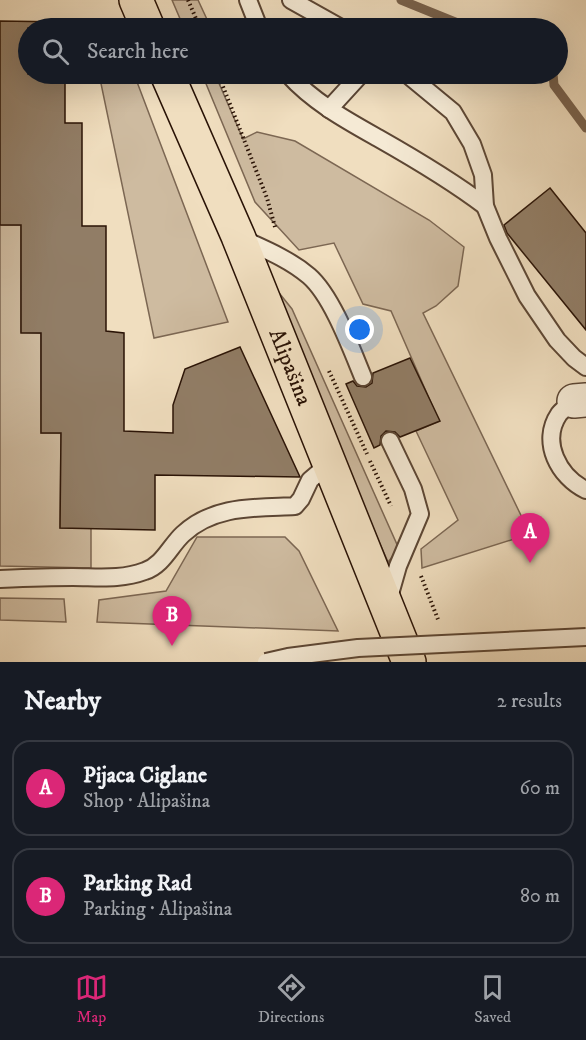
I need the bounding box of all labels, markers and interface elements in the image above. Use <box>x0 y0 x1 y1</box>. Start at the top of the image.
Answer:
search box <box>18 18 568 84</box>
icon: search <box>39 35 72 68</box>
text: Search here <box>87 38 189 65</box>
your location <box>345 315 374 344</box>
street label: Alipašina <box>263 325 318 410</box>
pin: A <box>510 514 550 563</box>
pin: B <box>152 596 192 646</box>
text: Nearby <box>24 685 101 718</box>
text: 2 results <box>497 689 562 714</box>
text: Pijaca Ciglane <box>83 762 207 789</box>
text: A <box>39 776 52 801</box>
text: 60 m <box>520 776 560 801</box>
text: Shop · Alipašina <box>83 789 210 814</box>
text: Parking Rad <box>83 870 192 897</box>
text: B <box>39 884 52 909</box>
text: 80 m <box>520 884 560 909</box>
text: Parking · Alipašina <box>83 897 232 922</box>
tab: Map <box>75 971 108 1027</box>
tab: Directions <box>258 971 324 1027</box>
tab: Saved <box>474 971 511 1027</box>

